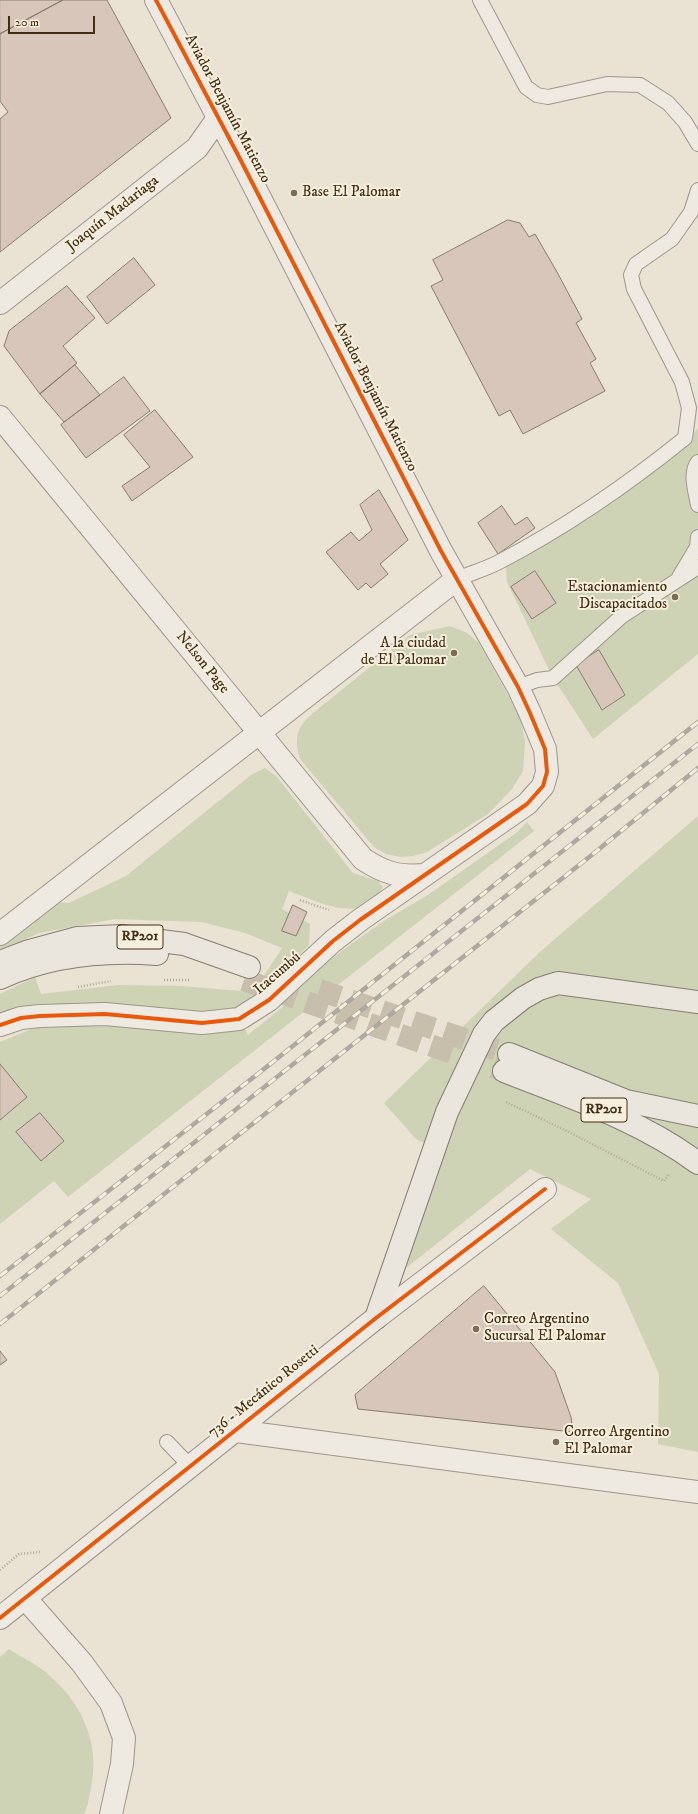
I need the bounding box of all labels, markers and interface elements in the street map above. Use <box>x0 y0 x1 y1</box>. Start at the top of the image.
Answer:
scale bar <box>10 8 97 34</box>
text: 20 m <box>15 15 39 30</box>
street label: Aviador Benjamín Matienzo <box>180 32 274 186</box>
street label: Joaquín Madariaga <box>63 172 163 256</box>
place label: Base El Palomar <box>302 184 401 202</box>
marker: Base El Palomar <box>289 188 299 198</box>
street label: Aviador Benjamín Matienzo <box>329 319 421 475</box>
place label: Estacionamiento Discapacitados <box>567 579 667 614</box>
marker: Estacionamiento Discapacitados <box>670 592 680 602</box>
street label: Nelson Page <box>172 628 232 698</box>
place label: A la ciudad de El Palomar <box>361 635 446 670</box>
marker: A la ciudad de El Palomar <box>449 648 459 658</box>
road number: RP201 <box>117 925 163 949</box>
street label: Itacumbú <box>251 949 305 999</box>
road number: RP201 <box>581 1098 627 1122</box>
place label: Correo Argentino Sucursal El Palomar <box>484 1311 606 1346</box>
marker: Correo Argentino Sucursal El Palomar <box>471 1324 481 1334</box>
street label: 736 - Mecánico Rosetti <box>205 1342 323 1442</box>
place label: Correo Argentino El Palomar <box>564 1424 669 1459</box>
marker: Correo Argentino El Palomar <box>551 1437 561 1447</box>

